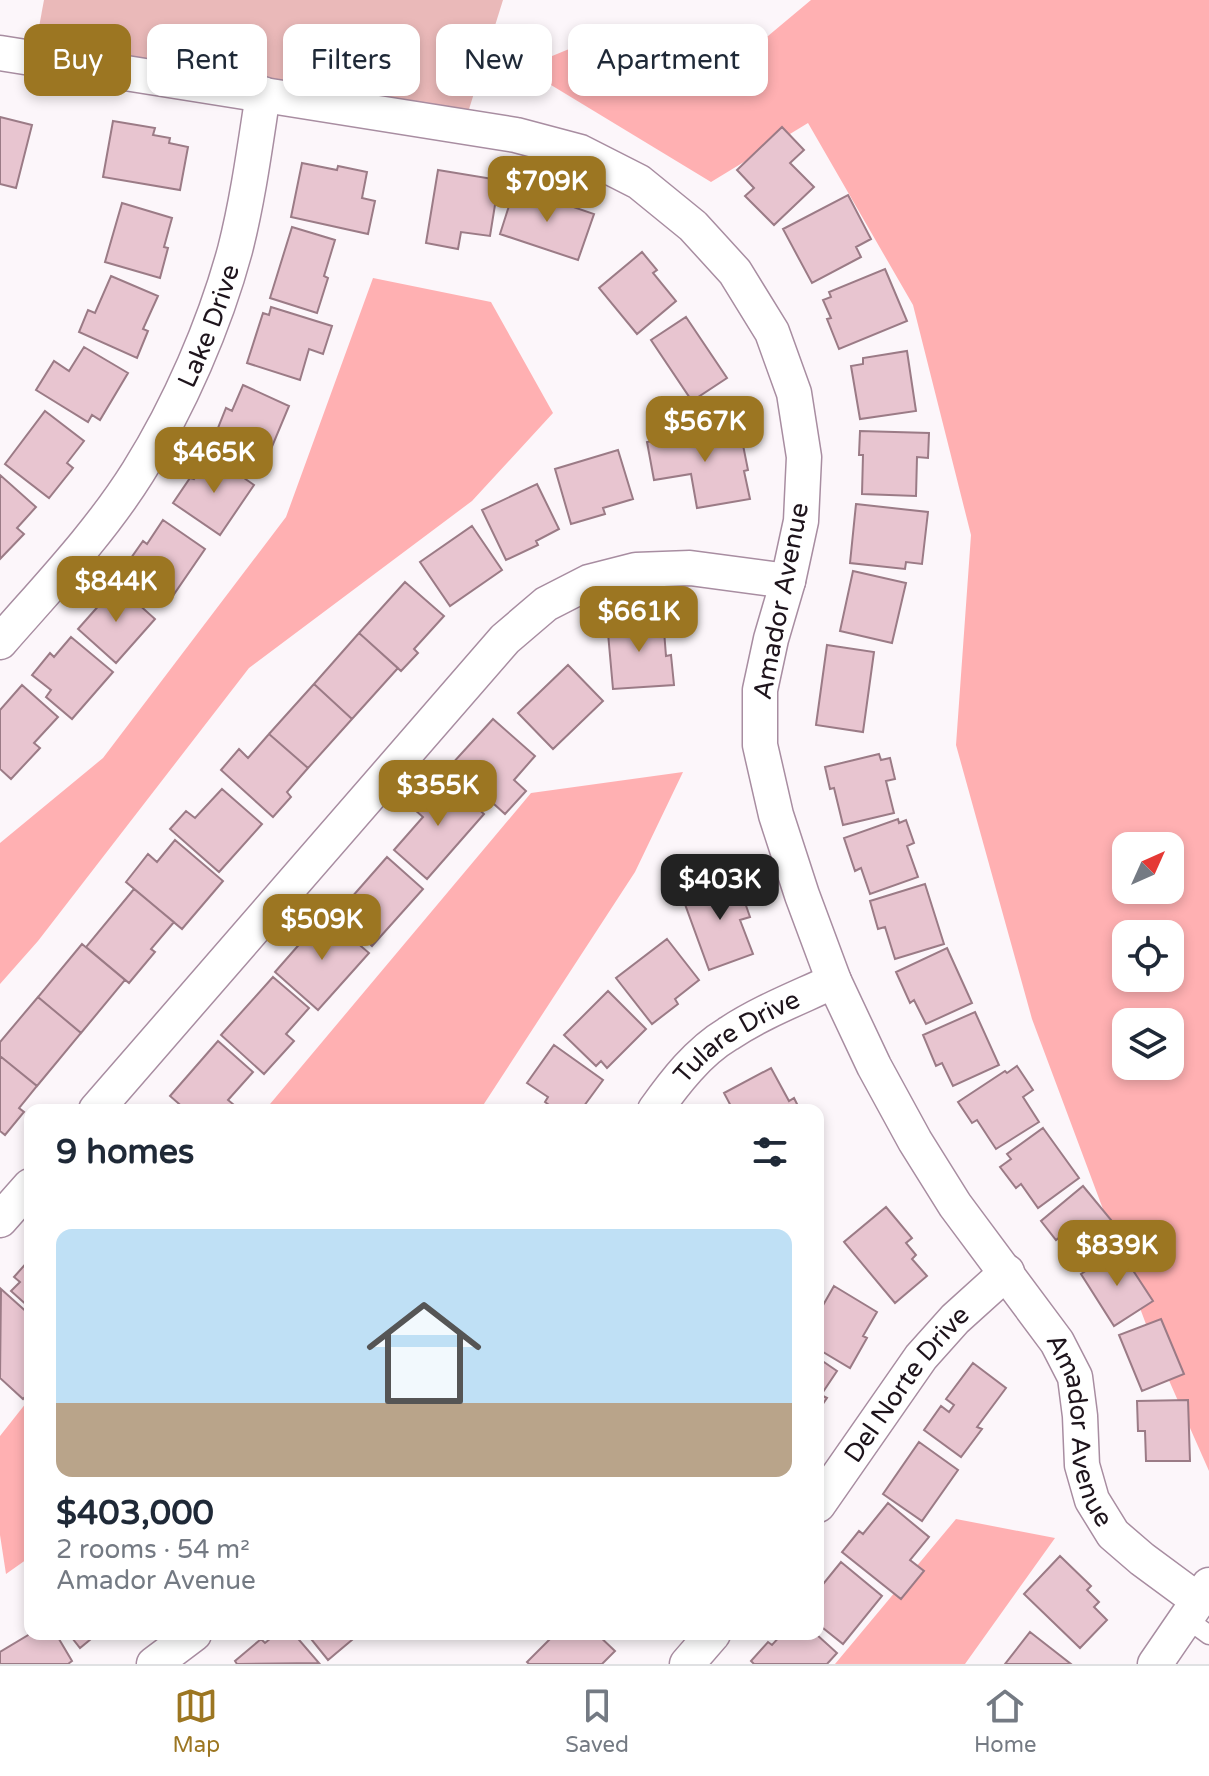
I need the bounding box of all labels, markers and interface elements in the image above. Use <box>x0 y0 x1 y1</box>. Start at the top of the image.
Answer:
chip: Buy <box>24 24 131 96</box>
chip: Rent <box>147 24 267 96</box>
chip: Filters <box>283 24 420 96</box>
chip: New <box>436 24 552 96</box>
chip: Apartment <box>568 24 768 96</box>
pin: $709K <box>491 156 603 224</box>
text: $709K <box>506 166 588 197</box>
street label: Lake Drive <box>171 261 246 392</box>
pin: $567K <box>649 396 761 464</box>
text: $567K <box>664 406 746 437</box>
pin: $465K <box>158 427 270 495</box>
text: $465K <box>173 437 255 468</box>
street label: Amador Avenue <box>747 500 815 702</box>
pin: $844K <box>60 556 172 624</box>
text: $844K <box>75 566 157 597</box>
pin: $661K <box>583 586 695 654</box>
text: $661K <box>598 596 680 627</box>
pin: $355K <box>382 760 494 828</box>
text: $355K <box>397 770 479 801</box>
north arrow <box>1112 832 1184 904</box>
map controls <box>1112 832 1184 1080</box>
pin: $403K <box>664 854 776 922</box>
text: $403K <box>679 864 761 895</box>
pin: $509K <box>266 894 378 962</box>
text: $509K <box>281 904 363 935</box>
button: locate <box>1112 920 1184 992</box>
street label: Tulare Drive <box>667 983 804 1089</box>
button: layers <box>1112 1008 1184 1080</box>
icon: filters <box>748 1130 792 1174</box>
text: 9 homes <box>56 1132 194 1173</box>
pin: $839K <box>1061 1220 1173 1288</box>
text: $839K <box>1076 1230 1158 1261</box>
icon: home <box>352 1281 496 1425</box>
street label: Del Norte Drive <box>837 1299 975 1468</box>
street label: Amador Avenue <box>1040 1328 1120 1532</box>
text: $403,000 <box>56 1493 214 1534</box>
text: 2 rooms · 54 m² <box>56 1534 250 1565</box>
text: Amador Avenue <box>56 1565 256 1596</box>
tab: Map <box>173 1684 220 1758</box>
tab: Saved <box>565 1684 629 1758</box>
tab: Home <box>974 1684 1036 1758</box>

